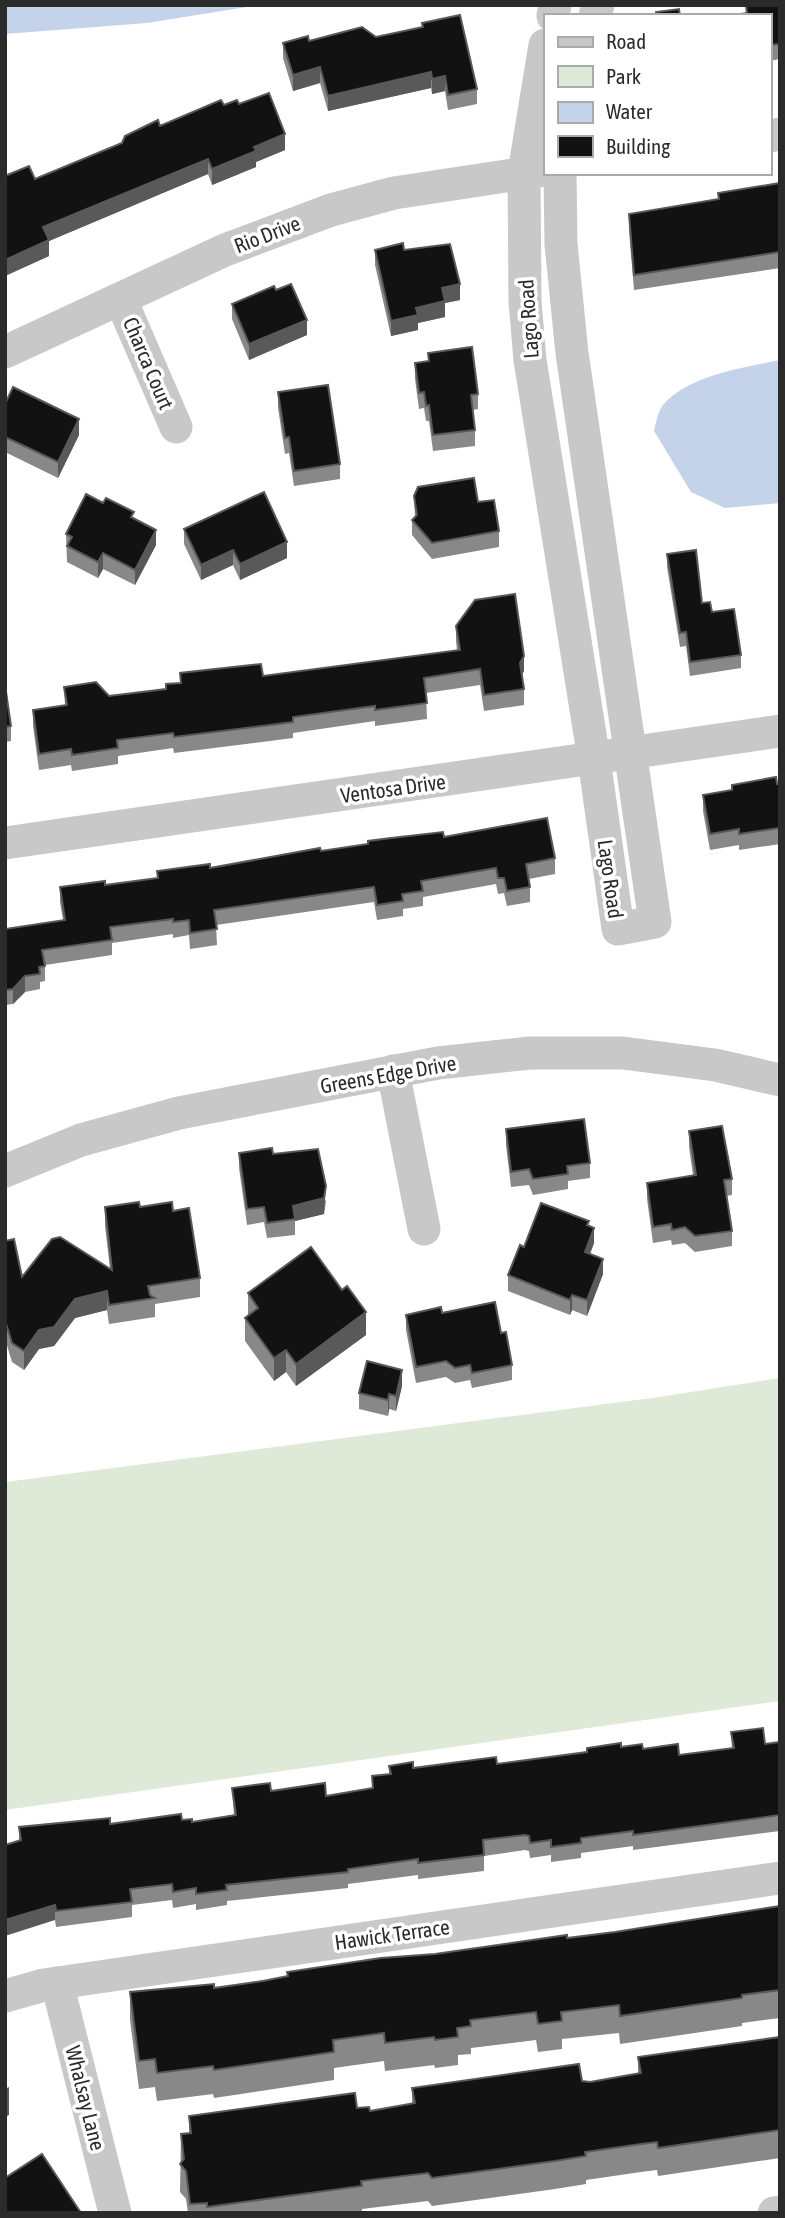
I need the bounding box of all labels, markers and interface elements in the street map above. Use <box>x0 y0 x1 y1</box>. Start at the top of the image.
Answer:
legend <box>544 14 771 175</box>
text: Road <box>606 29 646 53</box>
text: Park <box>606 64 641 88</box>
text: Water <box>606 99 653 123</box>
text: Building <box>606 134 670 158</box>
street label: Rio Drive <box>231 210 303 258</box>
street label: Lago Road <box>513 279 543 359</box>
street label: Charca Court <box>119 313 179 413</box>
street label: Ventosa Drive <box>339 769 447 807</box>
street label: Lago Road <box>594 838 628 920</box>
street label: Greens Edge Drive <box>318 1050 458 1098</box>
street label: Hawick Terrace <box>333 1914 451 1954</box>
street label: Whalsay Lane <box>61 2043 111 2153</box>

